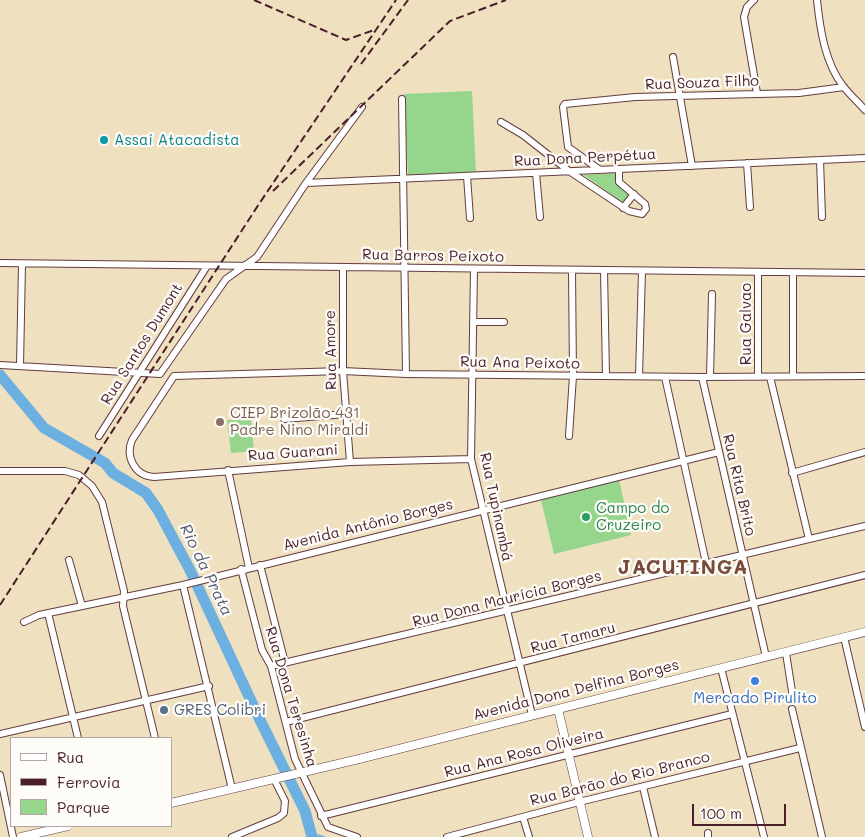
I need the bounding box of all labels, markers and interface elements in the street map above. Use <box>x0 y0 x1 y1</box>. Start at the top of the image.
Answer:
street label: Rua Souza Filho <box>645 72 759 94</box>
place label: Assaí Atacadista <box>114 131 240 149</box>
marker: Assaí Atacadista <box>98 134 110 146</box>
street label: Rua Dona Perpétua <box>513 145 657 171</box>
street label: Rua Barros Peixoto <box>362 246 504 266</box>
street label: Rua Santos Dumont <box>97 280 187 408</box>
street label: Rua Galvao <box>737 283 755 365</box>
street label: Rua Amore <box>321 310 341 390</box>
street label: Rua Ana Peixoto <box>460 353 580 373</box>
place label: CIEP Brizolão 431 Padre Nino Miraldi <box>230 404 369 439</box>
marker: CIEP Brizolão 431 Padre Nino Miraldi <box>214 416 226 428</box>
street label: Rua Rita Brito <box>719 432 759 538</box>
street label: Rua Guarani <box>247 441 339 465</box>
street label: Rua Tupinambá <box>476 451 516 563</box>
street label: Avenida Antônio Borges <box>281 495 455 555</box>
place label: Campo do Cruzeiro <box>596 499 669 534</box>
marker: Campo do Cruzeiro <box>580 511 592 523</box>
water label: Rio da Prata <box>176 521 236 619</box>
district label: JACUTINGA <box>617 556 749 580</box>
street label: Rua Dona Maurícia Borges <box>411 567 603 631</box>
street label: Rua Tamaru <box>529 619 617 657</box>
street label: Rua Dona Teresinha <box>261 625 321 769</box>
street label: Avenida Dona Delfina Borges <box>471 656 681 724</box>
marker: Mercado Pirulito <box>749 675 761 687</box>
place label: Mercado Pirulito <box>693 689 817 707</box>
place label: GRES Colibri <box>174 701 266 719</box>
marker: GRES Colibri <box>158 704 170 716</box>
street label: Rua Ana Rosa Oliveira <box>442 724 606 782</box>
legend <box>10 737 172 827</box>
text: Rua <box>57 747 84 767</box>
street label: Rua Barão do Rio Branco <box>528 748 712 810</box>
text: Ferrovia <box>57 772 121 792</box>
scale bar <box>695 794 789 826</box>
text: Parque <box>57 797 110 817</box>
text: 100 m <box>700 803 742 823</box>

